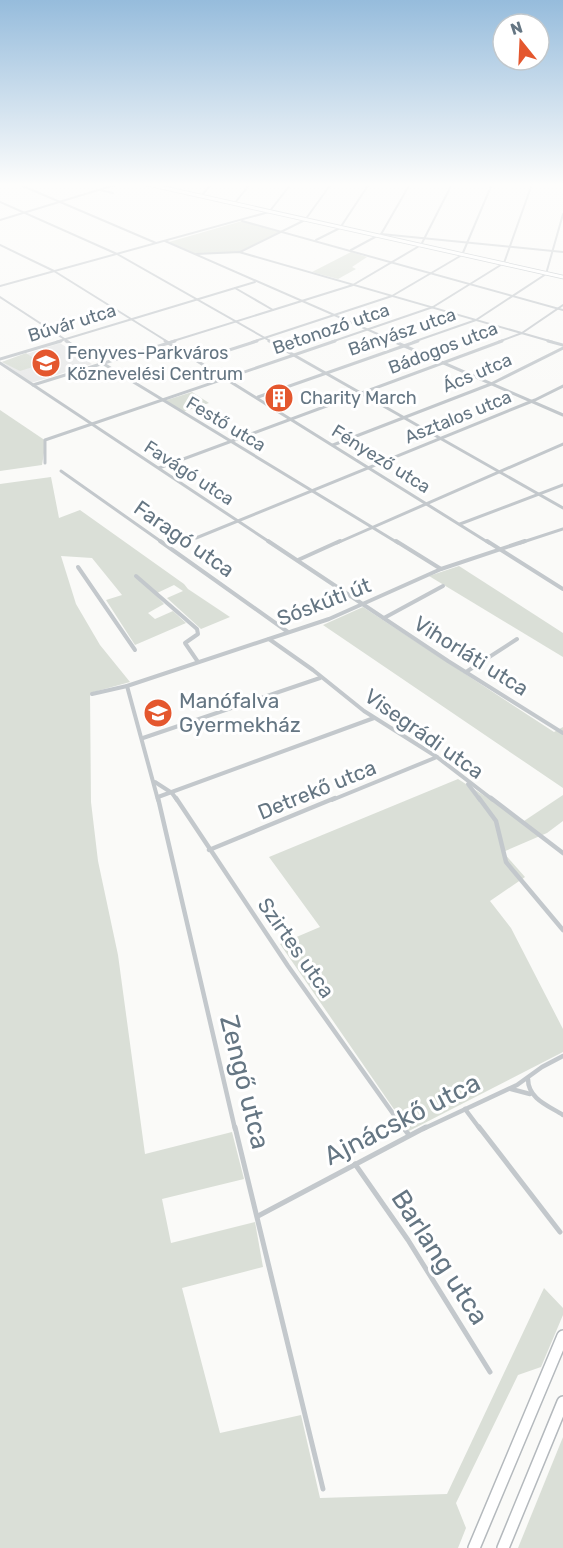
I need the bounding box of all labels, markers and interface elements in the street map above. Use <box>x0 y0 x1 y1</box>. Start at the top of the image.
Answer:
north arrow <box>491 12 551 72</box>
text: N <box>508 17 525 39</box>
street label: Búvár utca <box>25 299 119 347</box>
street label: Betonozó utca <box>270 299 392 359</box>
street label: Bányász utca <box>345 303 459 361</box>
street label: Bádogos utca <box>385 317 501 379</box>
place label: Fenyves-Parkváros Köznevelési Centrum <box>67 342 243 385</box>
school or university icon: Fenyves-Parkváros Köznevelési Centrum <box>30 347 62 379</box>
street label: Ács utca <box>439 349 515 397</box>
building icon: Charity March <box>263 382 295 414</box>
street label: Asztalos utca <box>401 386 515 448</box>
place label: Charity March <box>300 387 417 409</box>
street label: Festő utca <box>182 392 270 456</box>
street label: Fényező utca <box>328 420 434 498</box>
street label: Favágó utca <box>140 436 238 510</box>
street label: Faragó utca <box>129 495 239 582</box>
street label: Sóskúti út <box>273 572 374 631</box>
street label: Vihorláti utca <box>409 610 533 701</box>
street label: Visegrádi utca <box>360 683 489 784</box>
place label: Manófalva Gyermekház <box>179 688 301 737</box>
school or university icon: Manófalva Gyermekház <box>142 697 174 729</box>
street label: Detrekő utca <box>254 754 380 825</box>
street label: Szirtes utca <box>253 893 340 1003</box>
street label: Zengő utca <box>213 1012 276 1152</box>
street label: Ajnácskő utca <box>319 1067 485 1172</box>
street label: Barlang utca <box>385 1184 495 1330</box>

